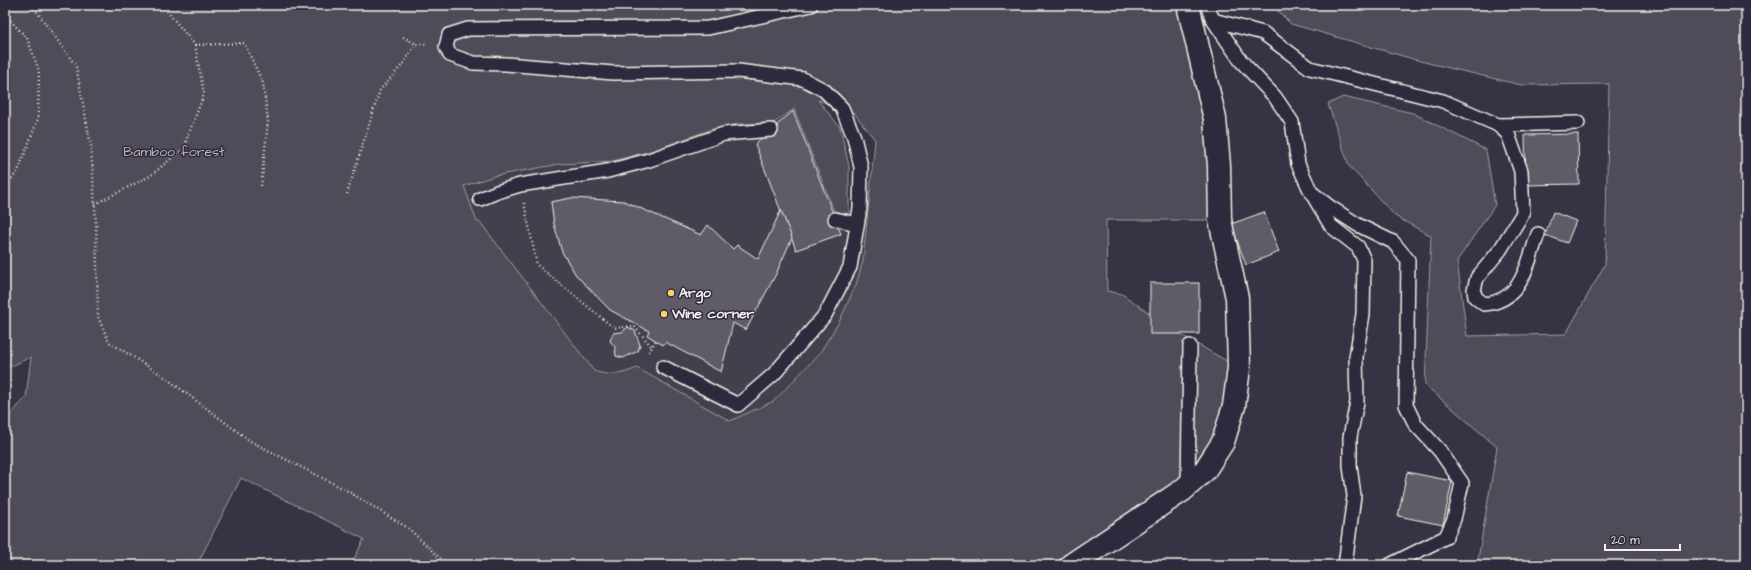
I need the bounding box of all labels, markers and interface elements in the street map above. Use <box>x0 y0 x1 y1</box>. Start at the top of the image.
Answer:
park label: Bamboo forest <box>123 142 225 162</box>
place label: Argo <box>679 283 711 304</box>
marker: Argo <box>666 288 676 298</box>
place label: Wine corner <box>671 304 754 324</box>
marker: Wine corner <box>659 309 669 319</box>
scale bar <box>1605 526 1680 552</box>
text: 20 m <box>1611 532 1640 549</box>

